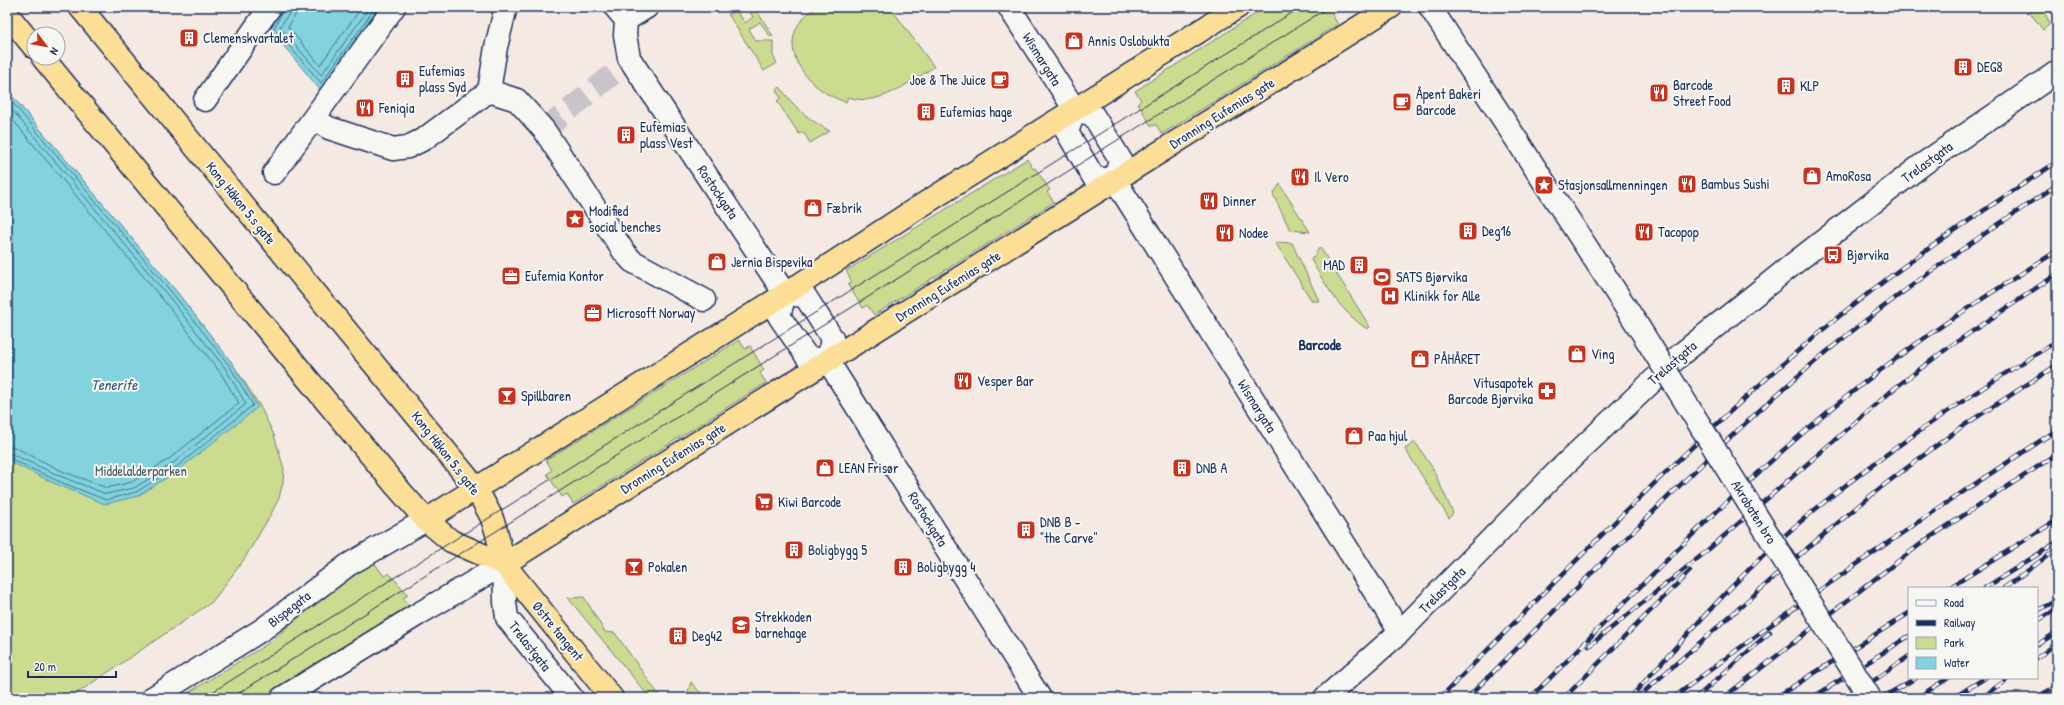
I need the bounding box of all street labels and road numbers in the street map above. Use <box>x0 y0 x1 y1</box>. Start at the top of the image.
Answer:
street label: Wismargata <box>1018 28 1067 90</box>
street label: Dronning Eufemias gate <box>1166 72 1279 153</box>
street label: Trelastgata <box>1897 136 1957 187</box>
street label: Kong Håkon 5.s gate <box>201 157 281 249</box>
street label: Rostockgata <box>693 161 744 223</box>
street label: Dronning Eufemias gate <box>892 245 1005 326</box>
street label: Trelastgata <box>1643 336 1701 390</box>
street label: Wismargata <box>1233 375 1282 437</box>
street label: Kong Håkon 5.s gate <box>407 407 485 499</box>
street label: Dronning Eufemias gate <box>617 417 730 498</box>
street label: Akrobaten bro <box>1727 476 1782 547</box>
street label: Rostockgata <box>903 488 953 551</box>
street label: Trelastgata <box>1414 562 1470 618</box>
street label: Bispegata <box>263 586 315 632</box>
street label: Østre tangent <box>528 597 589 665</box>
street label: Trelastgata <box>504 617 556 676</box>

